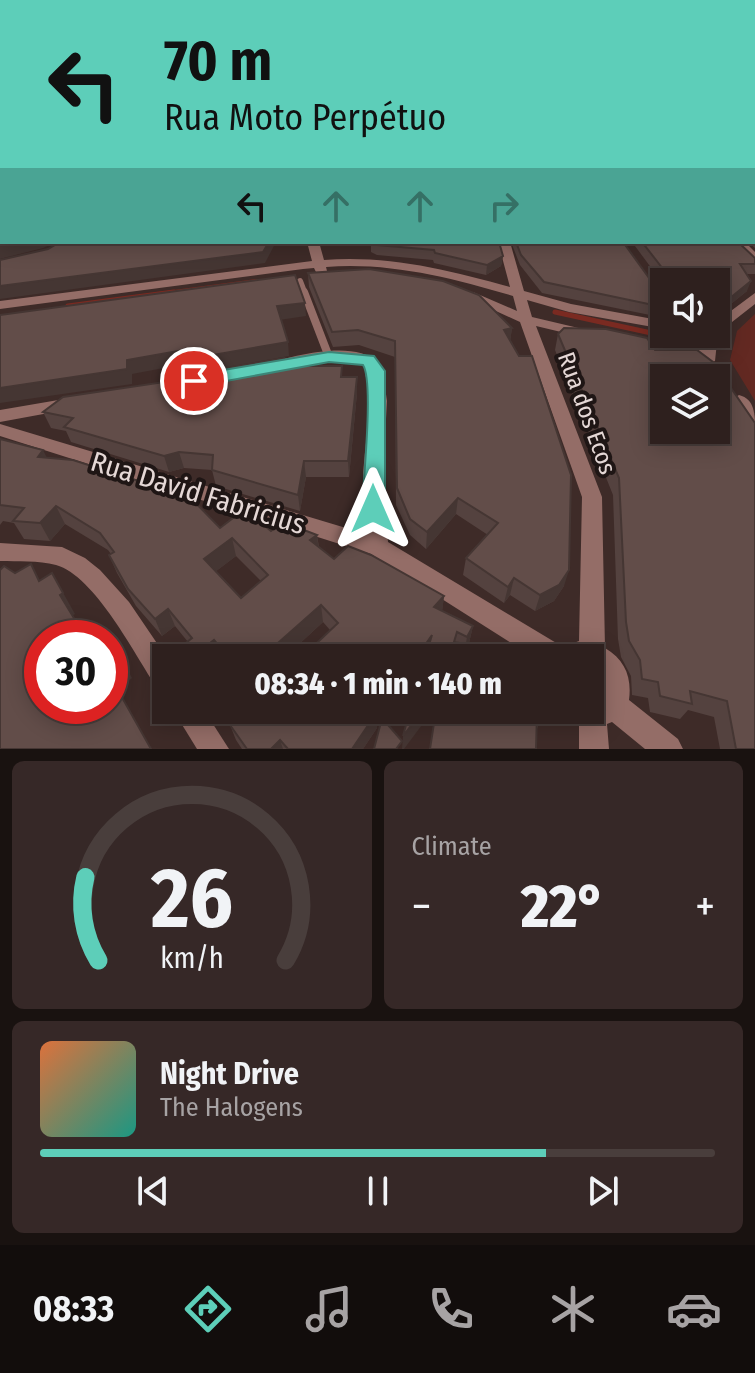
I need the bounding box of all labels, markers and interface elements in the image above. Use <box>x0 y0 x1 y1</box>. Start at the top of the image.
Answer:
text: 70 m <box>164 28 272 95</box>
icon: left <box>32 32 136 136</box>
text: Rua Moto Perpétuo <box>164 96 446 140</box>
icon: left <box>230 184 274 228</box>
icon: ahead <box>314 184 358 228</box>
icon: ahead <box>398 184 442 228</box>
icon: right <box>482 184 526 228</box>
map controls <box>650 268 730 444</box>
button: sound <box>650 268 730 348</box>
pin <box>160 347 228 415</box>
street label: Rua dos Ecos <box>552 348 622 478</box>
icon: arrive <box>172 359 216 403</box>
button: layers <box>650 364 730 444</box>
street label: Rua David Fabricius <box>87 445 309 541</box>
position arrow <box>331 467 415 551</box>
speed limit sign: 30 <box>24 620 128 724</box>
text: 08:34 · 1 min · 140 m <box>254 666 502 702</box>
text: Climate <box>412 831 492 862</box>
text: 26 <box>150 849 233 949</box>
text: 22° <box>521 871 605 943</box>
text: − <box>412 880 431 933</box>
text: + <box>695 880 715 933</box>
text: km/h <box>160 941 224 976</box>
text: Night Drive <box>160 1056 299 1092</box>
text: The Halogens <box>160 1092 303 1123</box>
icon: previous <box>131 1169 175 1213</box>
icon: pause <box>356 1169 400 1213</box>
icon: next <box>581 1169 625 1213</box>
icon: directions <box>180 1281 236 1337</box>
icon: music <box>301 1281 357 1337</box>
icon: phone <box>423 1281 479 1337</box>
icon: climate <box>545 1281 601 1337</box>
icon: car <box>666 1281 722 1337</box>
text: 08:33 <box>33 1287 114 1331</box>

